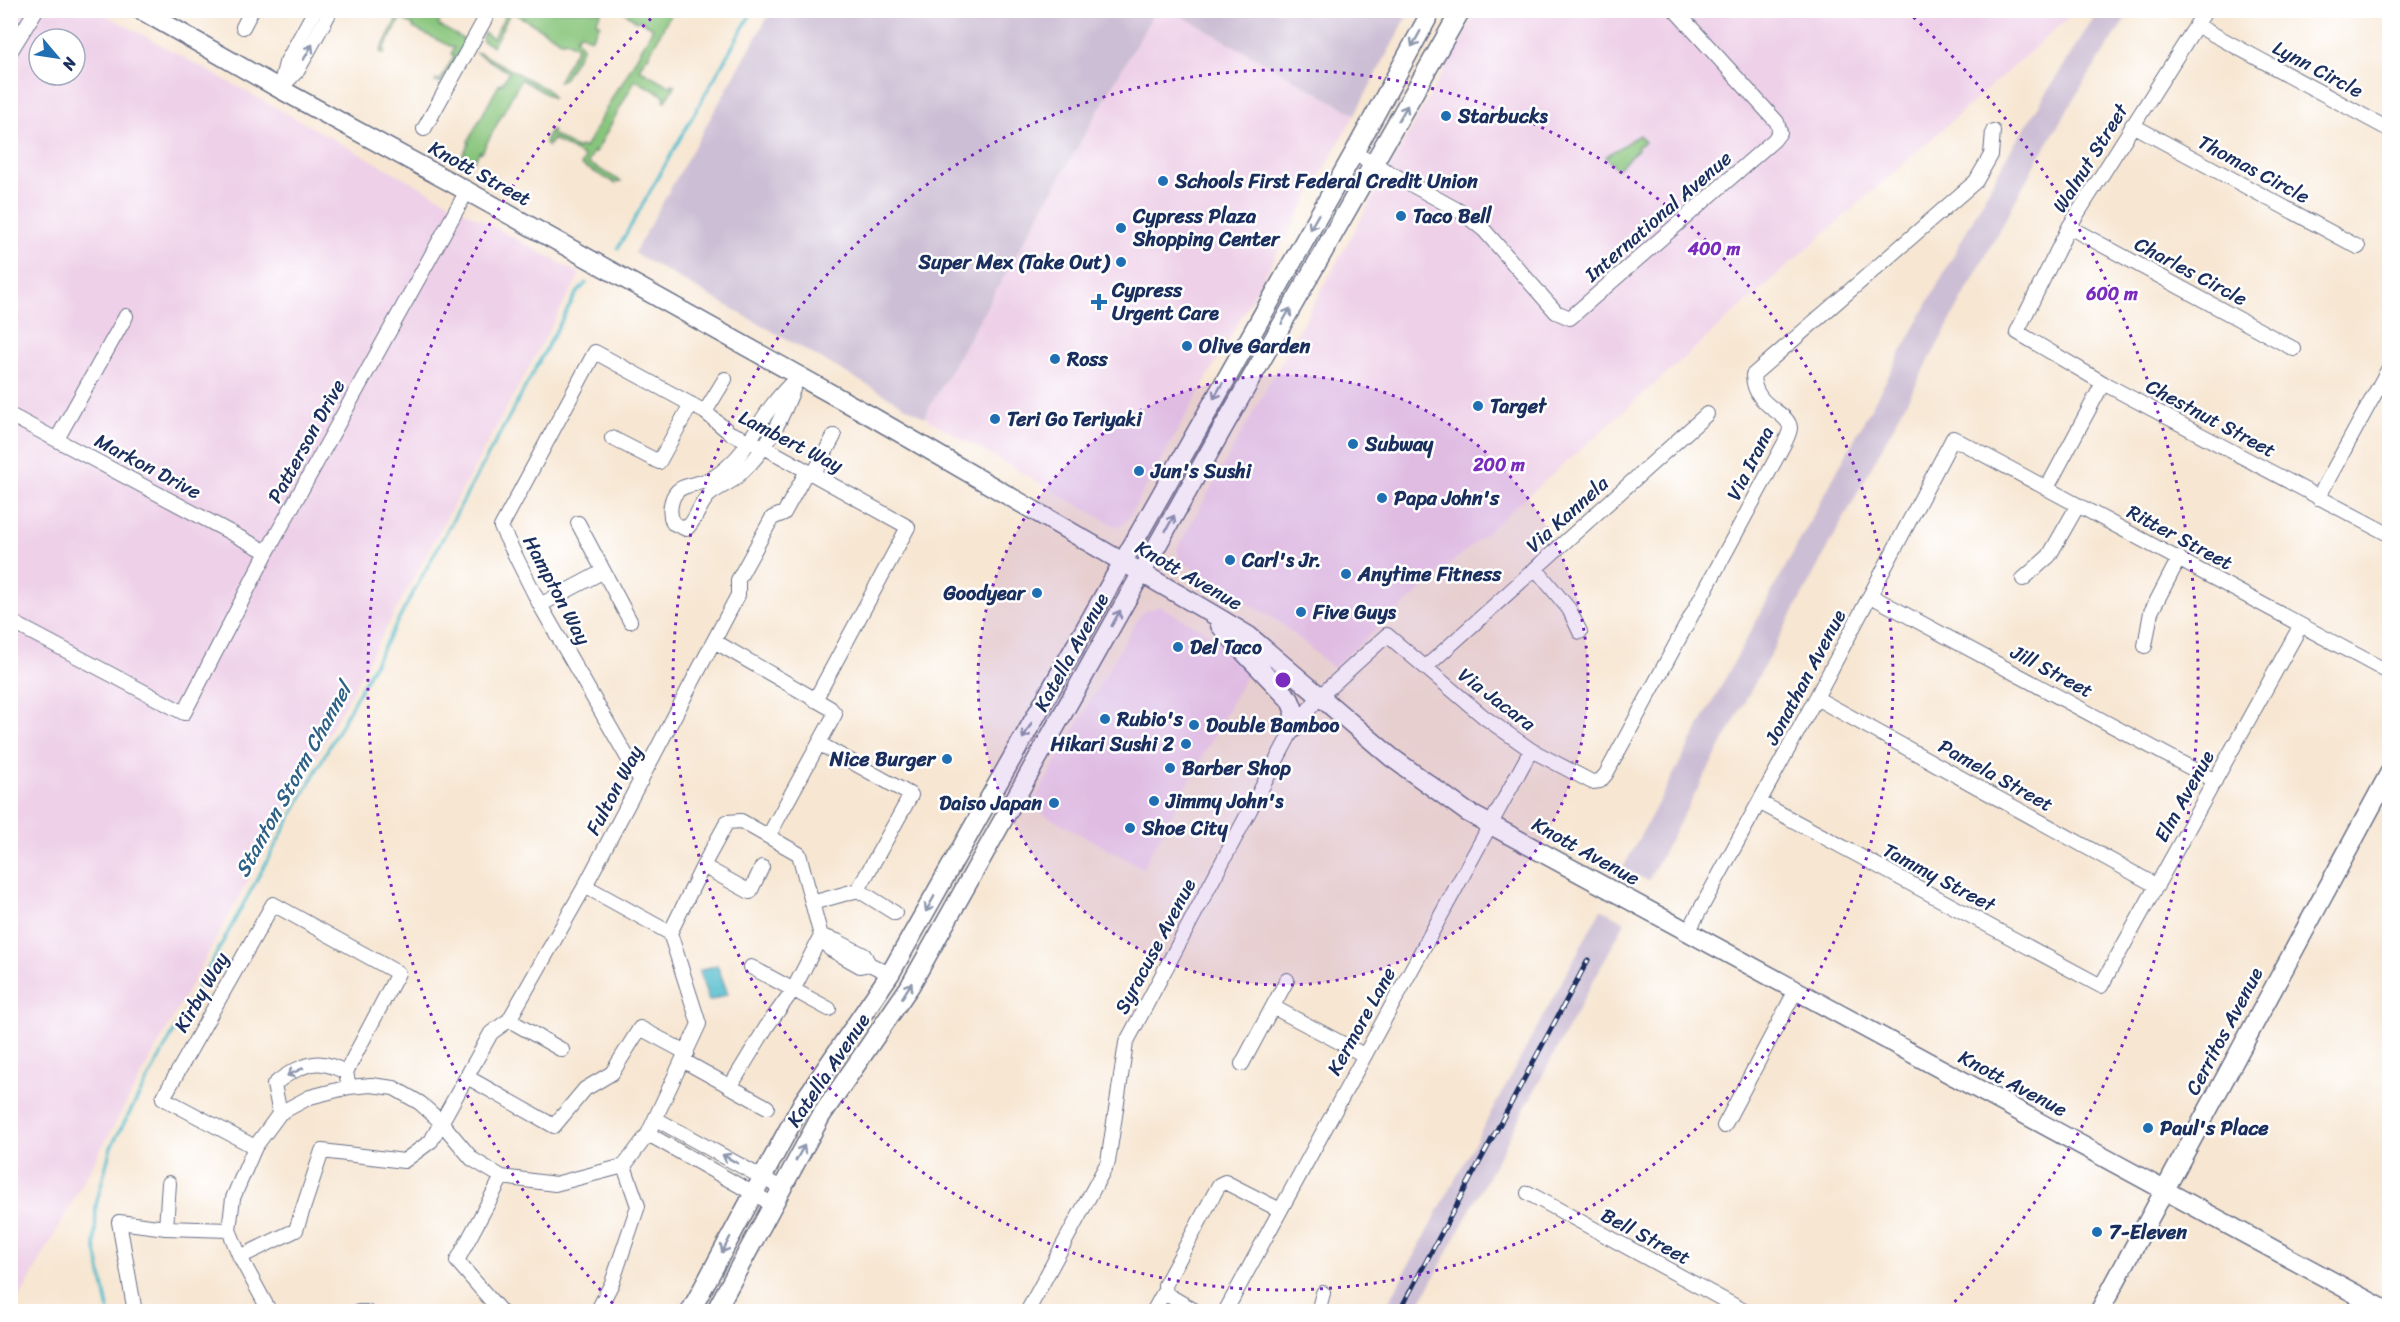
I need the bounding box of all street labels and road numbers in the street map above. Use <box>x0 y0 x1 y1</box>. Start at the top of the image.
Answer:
street label: Lynn Circle <box>2266 31 2370 108</box>
street label: Walnut Street <box>2043 96 2138 220</box>
street label: Thomas Circle <box>2191 125 2316 214</box>
street label: Knott Street <box>422 131 538 216</box>
street label: International Avenue <box>1576 142 1740 292</box>
street label: Charles Circle <box>2128 227 2254 316</box>
street label: Chestnut Street <box>2139 369 2283 468</box>
street label: Patterson Drive <box>258 373 355 510</box>
street label: Lambert Way <box>732 400 850 483</box>
street label: Via Irana <box>1717 420 1784 507</box>
street label: Markon Drive <box>88 424 207 509</box>
street label: Via Kannela <box>1518 466 1618 562</box>
street label: Ritter Street <box>2120 495 2239 580</box>
street label: Hampton Way <box>513 529 601 652</box>
street label: Knott Avenue <box>1128 530 1249 620</box>
street label: Katella Avenue <box>1024 586 1119 718</box>
street label: Jonathan Avenue <box>1754 603 1856 752</box>
street label: Jill Street <box>2003 634 2100 708</box>
street label: Via Jacara <box>1450 658 1544 741</box>
street label: Pamela Street <box>1932 729 2060 822</box>
street label: Fulton Way <box>576 738 653 842</box>
street label: Elm Avenue <box>2145 743 2224 849</box>
street label: Knott Avenue <box>1525 807 1646 896</box>
street label: Tammy Street <box>1876 833 2002 922</box>
street label: Syracuse Avenue <box>1105 872 1206 1021</box>
street label: Kirby Way <box>164 945 239 1039</box>
street label: Kermore Lane <box>1317 960 1406 1082</box>
street label: Cerritos Avenue <box>2176 960 2273 1102</box>
street label: Katella Avenue <box>777 1006 880 1135</box>
street label: Knott Avenue <box>1952 1040 2074 1127</box>
street label: Bell Street <box>1594 1198 1697 1275</box>

